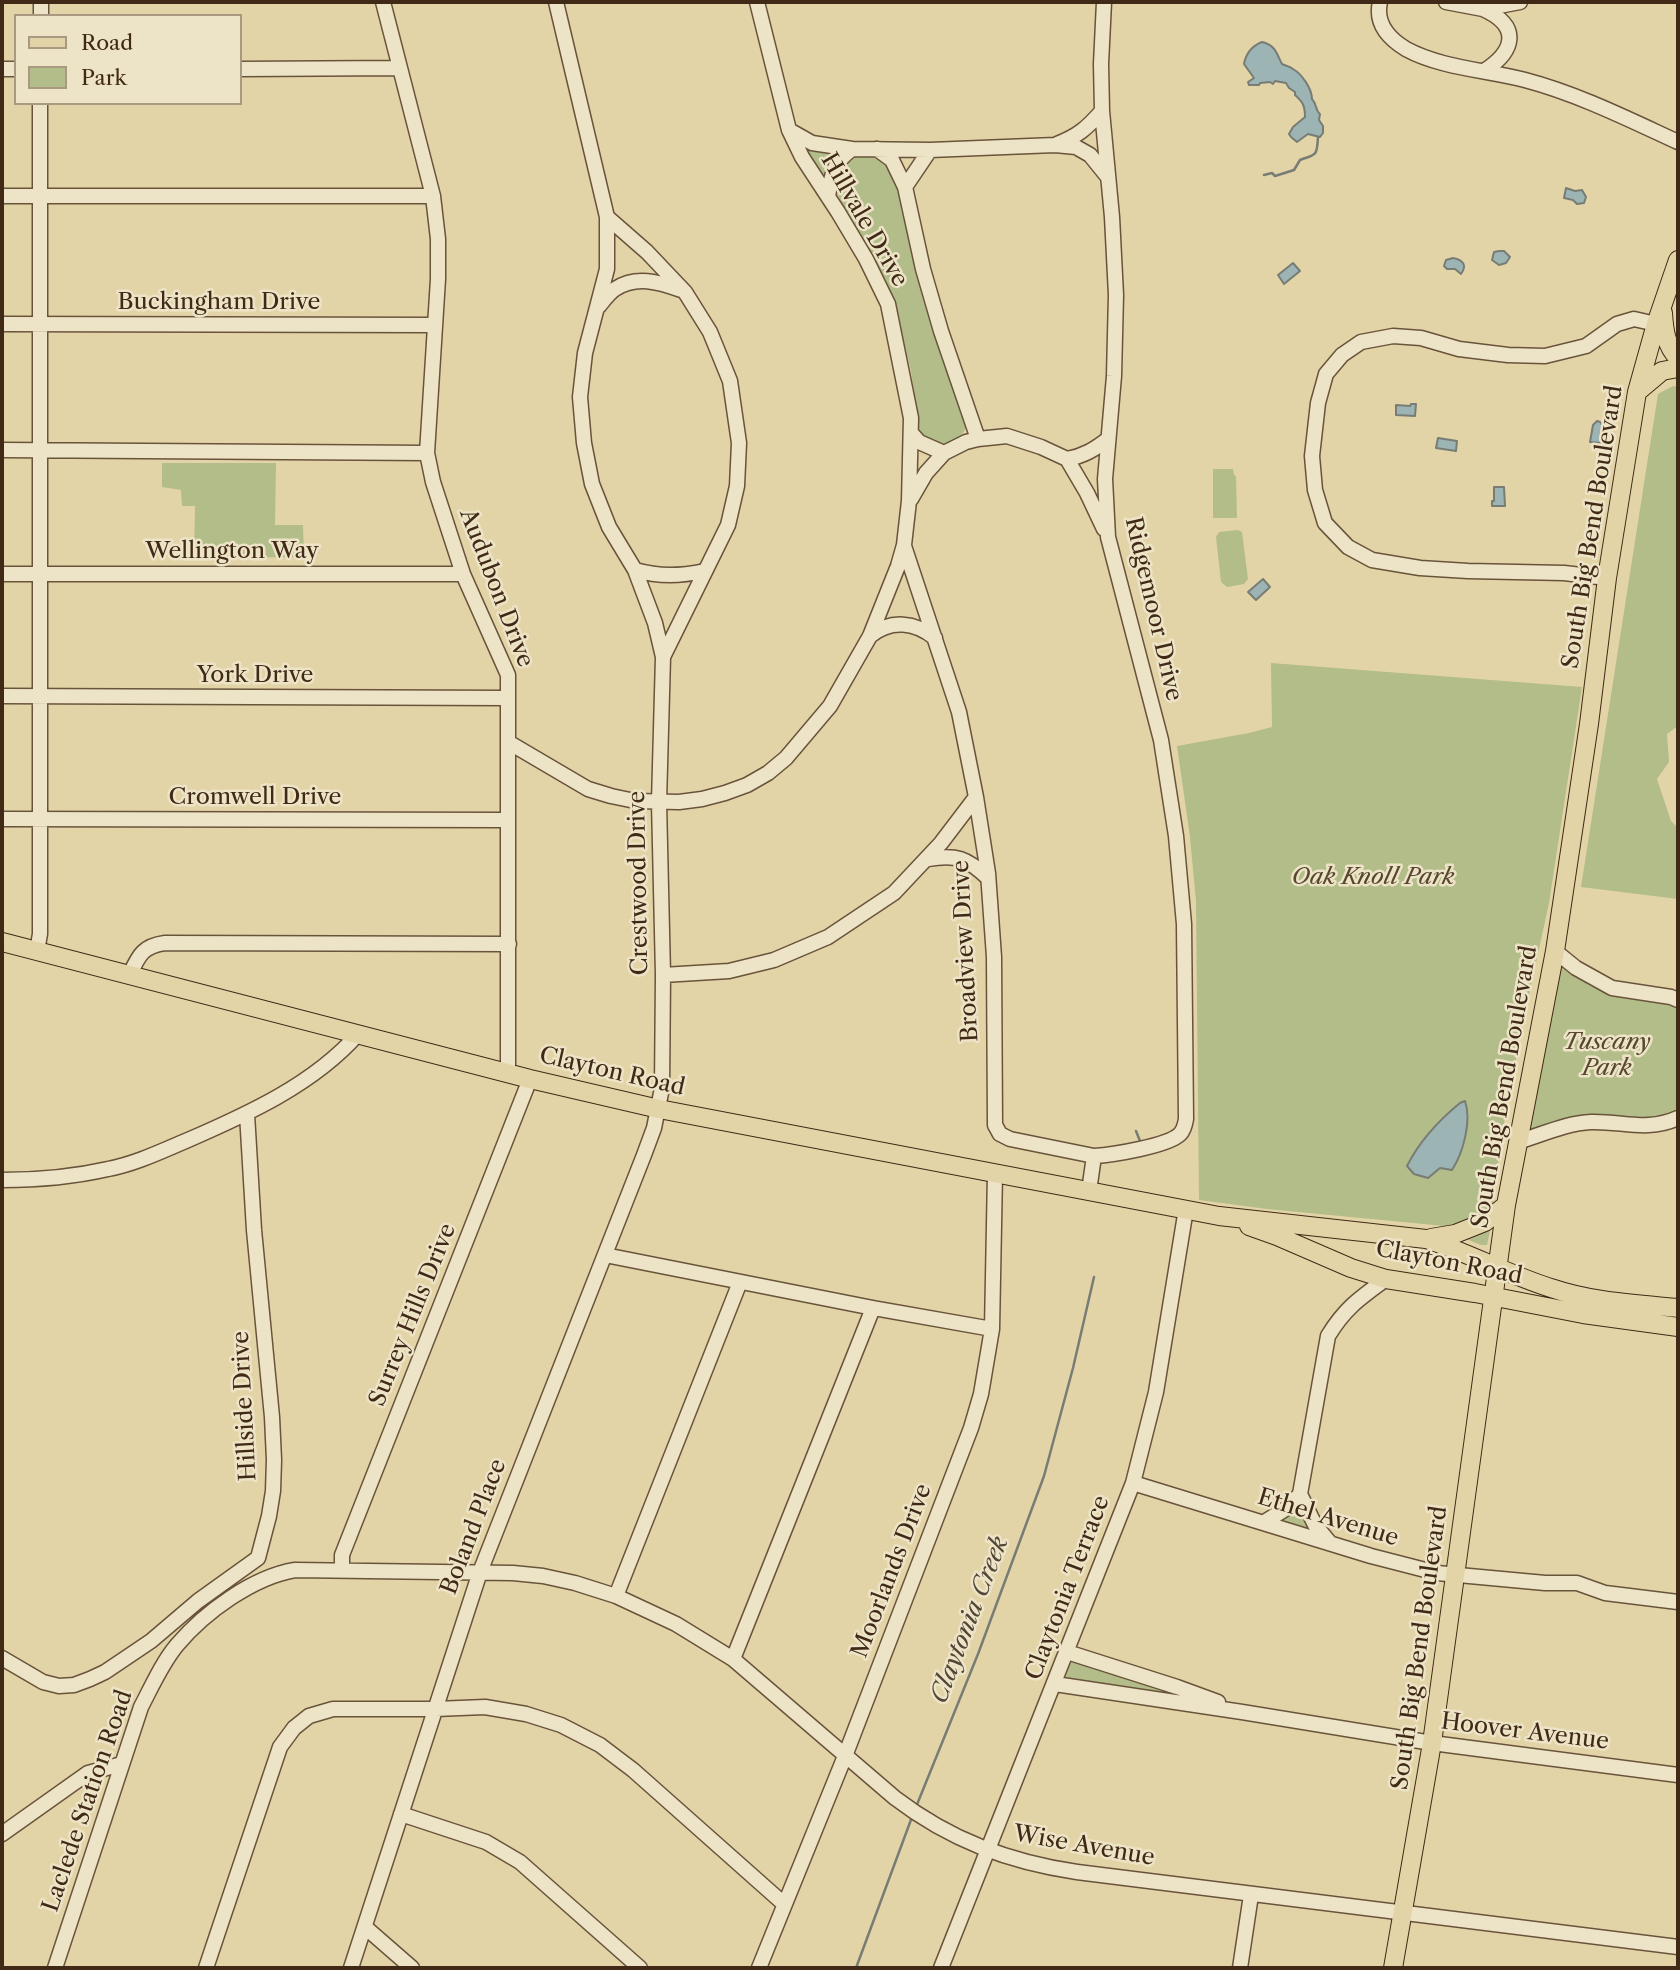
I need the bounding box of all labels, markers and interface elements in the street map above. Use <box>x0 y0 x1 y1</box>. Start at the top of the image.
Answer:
legend <box>14 14 242 105</box>
text: Road <box>81 30 133 55</box>
text: Park <box>81 65 127 90</box>
street label: Hillvale Drive <box>815 148 913 292</box>
street label: Buckingham Drive <box>118 288 320 316</box>
street label: South Big Bend Boulevard <box>1557 383 1629 671</box>
street label: Audubon Drive <box>453 505 539 671</box>
street label: Ridgemoor Drive <box>1118 514 1188 704</box>
street label: Wellington Way <box>145 537 319 565</box>
street label: York Drive <box>197 661 313 689</box>
street label: Cromwell Drive <box>169 783 341 811</box>
street label: Crestwood Drive <box>624 790 654 976</box>
street label: Broadview Drive <box>947 859 985 1043</box>
park label: Oak Knoll Park <box>1292 863 1454 891</box>
street label: South Big Bend Boulevard <box>1467 944 1543 1230</box>
park label: Tuscany Park <box>1563 1028 1651 1082</box>
street label: Clayton Road <box>537 1042 687 1102</box>
street label: Surrey Hills Drive <box>364 1220 462 1410</box>
street label: Clayton Road <box>1373 1235 1525 1291</box>
street label: Hillside Drive <box>227 1330 263 1482</box>
street label: Boland Place <box>436 1455 512 1599</box>
street label: Moorlands Drive <box>846 1480 938 1662</box>
street label: Ethel Avenue <box>1254 1483 1402 1553</box>
street label: Claytonia Terrace <box>1020 1492 1116 1684</box>
street label: South Big Bend Boulevard <box>1386 1504 1454 1792</box>
water label: Claytonia Creek <box>925 1533 1015 1707</box>
street label: Laclede Station Road <box>37 1687 139 1915</box>
street label: Hoover Avenue <box>1439 1708 1611 1756</box>
street label: Wise Avenue <box>1011 1820 1157 1872</box>

